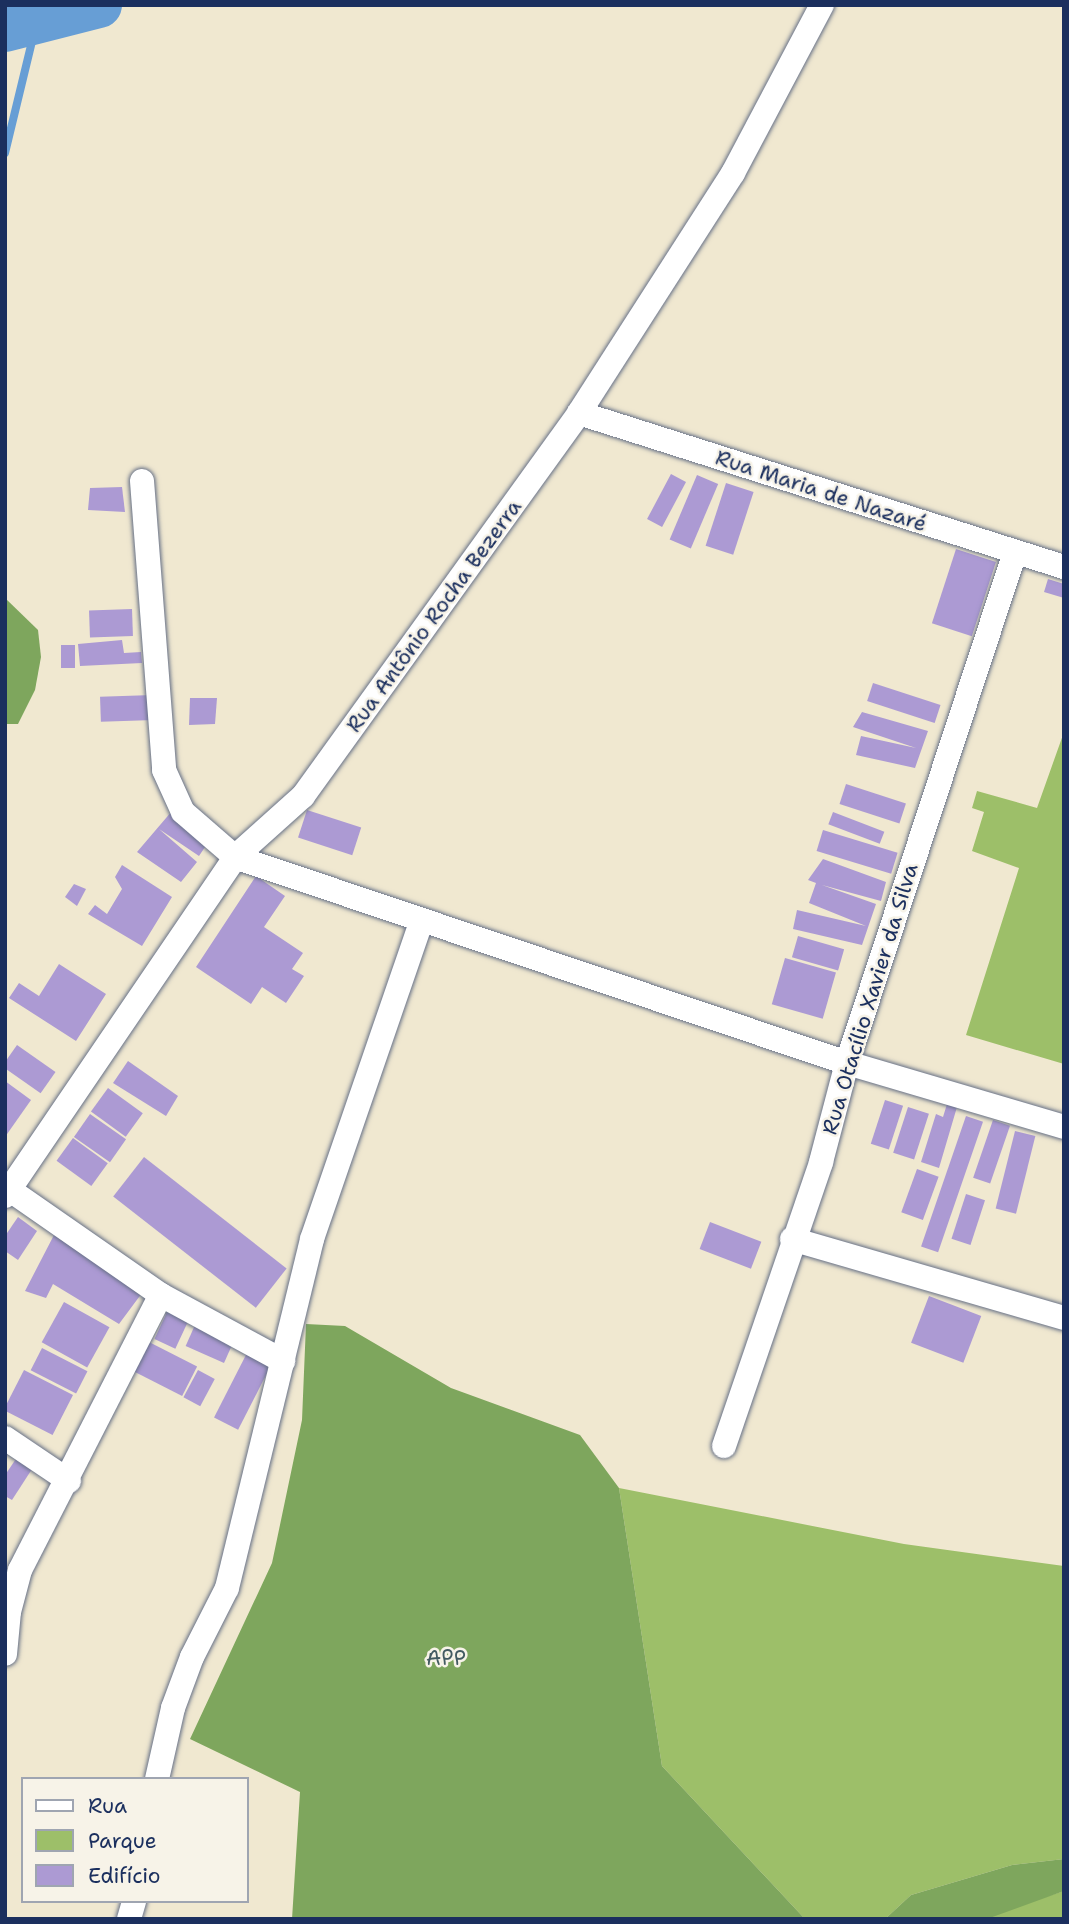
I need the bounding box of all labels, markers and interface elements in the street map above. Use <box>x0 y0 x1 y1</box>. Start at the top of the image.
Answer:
street label: Rua Maria de Nazaré <box>712 445 930 537</box>
street label: Rua Antônio Rocha Bezerra <box>341 495 527 737</box>
street label: Rua Otacílio Xavier da Silva <box>817 860 923 1138</box>
park label: APP <box>426 1645 466 1671</box>
legend <box>21 1777 248 1903</box>
text: Rua <box>88 1792 127 1820</box>
text: Parque <box>88 1827 157 1855</box>
text: Edifício <box>88 1862 160 1890</box>

